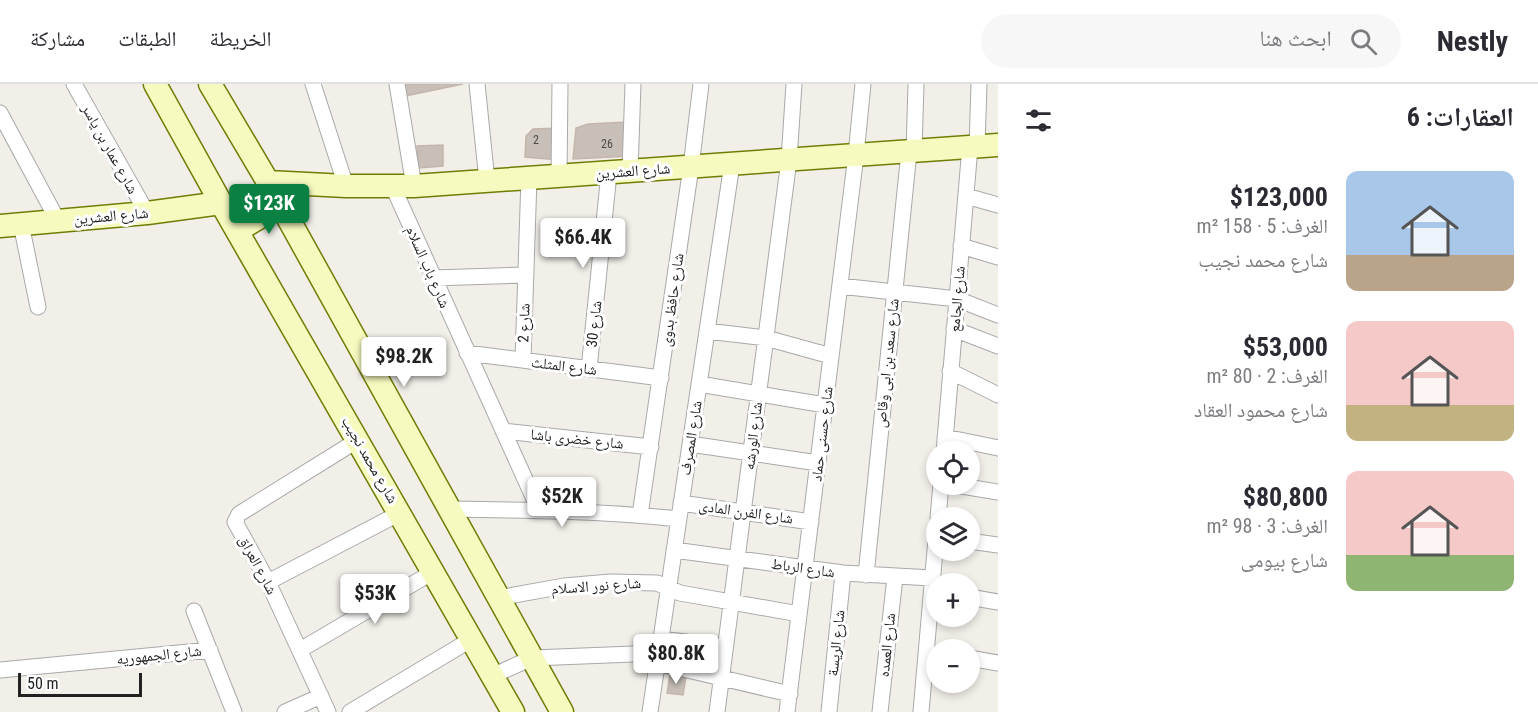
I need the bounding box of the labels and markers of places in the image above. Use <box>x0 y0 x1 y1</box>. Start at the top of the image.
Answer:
pin: $123K <box>227 184 311 235</box>
pin: $66.4K <box>534 218 632 269</box>
pin: $98.2K <box>355 337 453 388</box>
pin: $52K <box>526 477 598 528</box>
pin: $53K <box>339 574 411 625</box>
pin: $80.8K <box>627 634 725 685</box>

